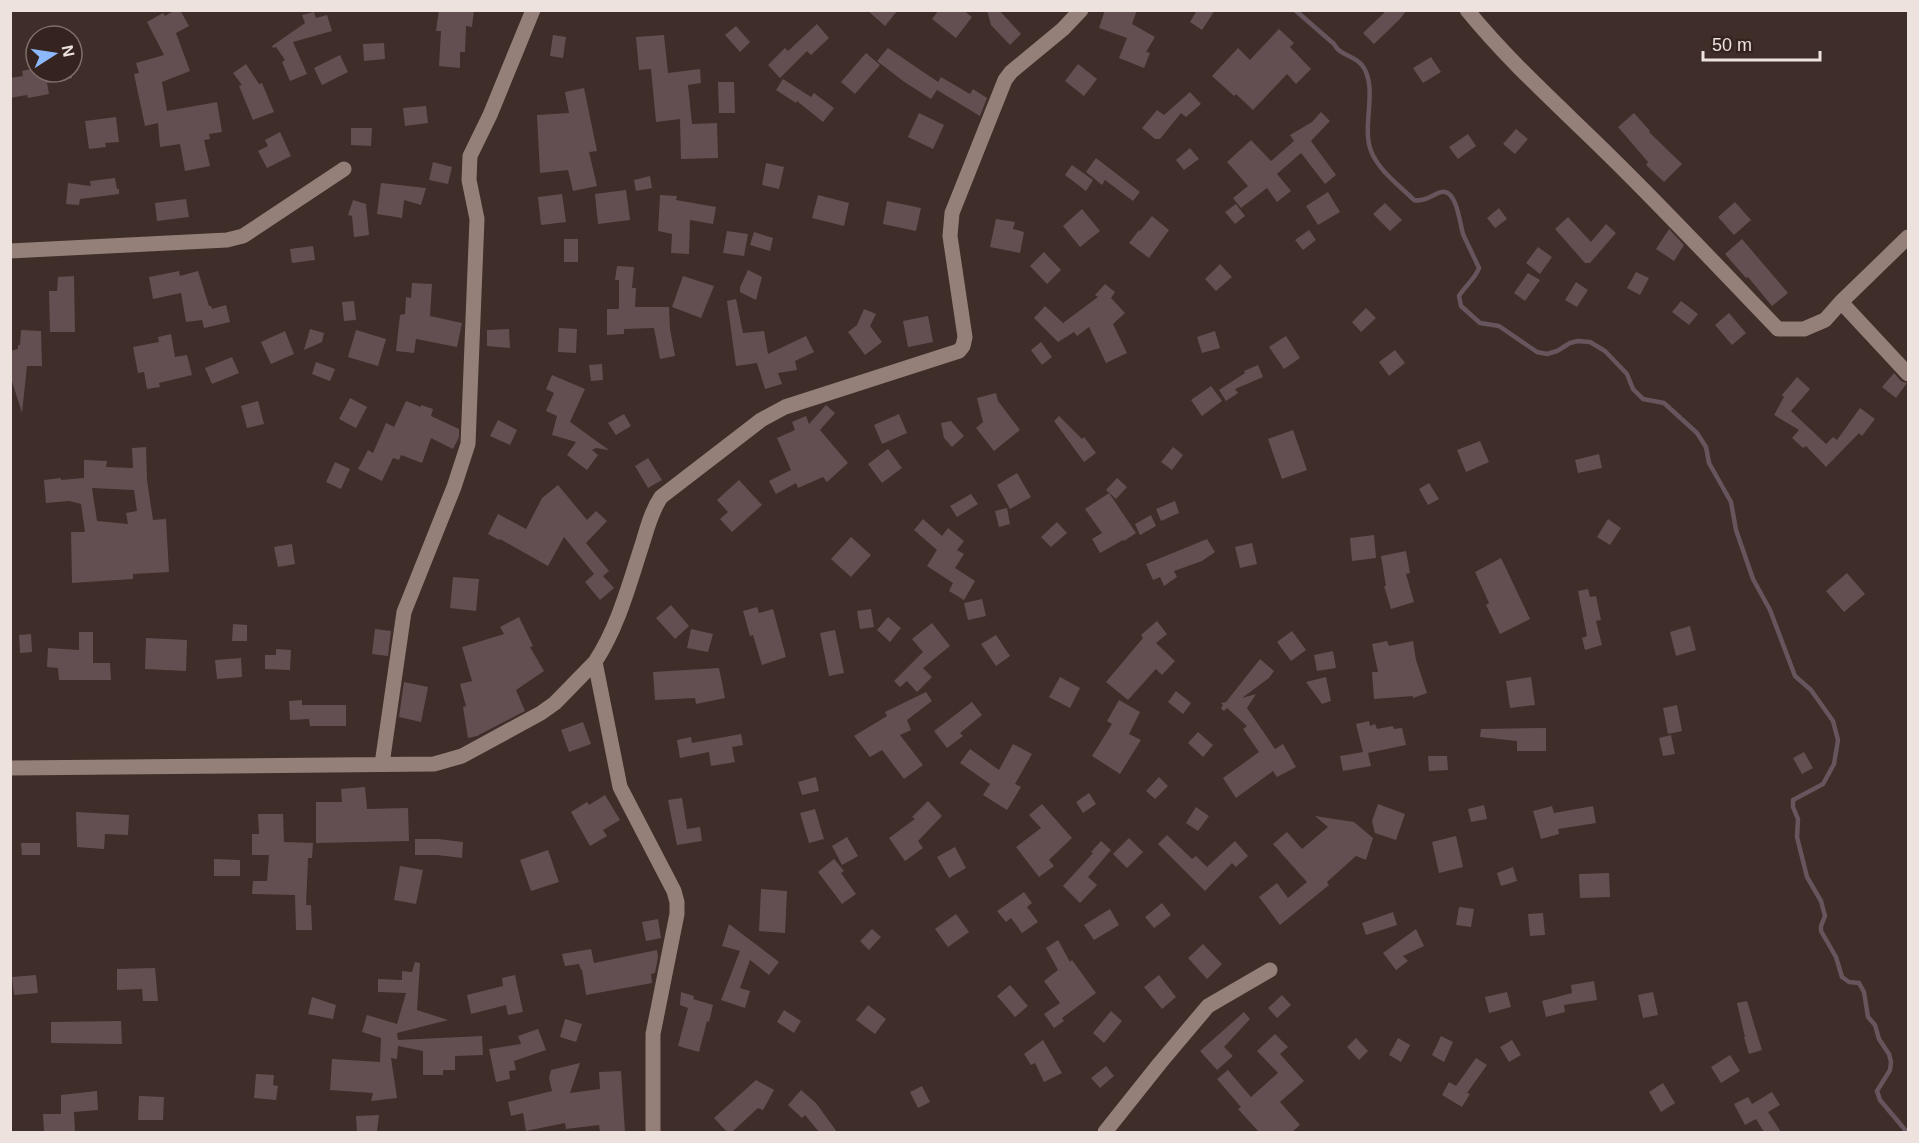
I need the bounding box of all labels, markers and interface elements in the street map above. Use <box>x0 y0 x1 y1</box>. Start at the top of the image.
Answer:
north arrow <box>24 24 84 84</box>
scale bar <box>1703 24 1820 62</box>
text: 50 m <box>1712 35 1752 55</box>
text: N <box>59 44 78 58</box>

